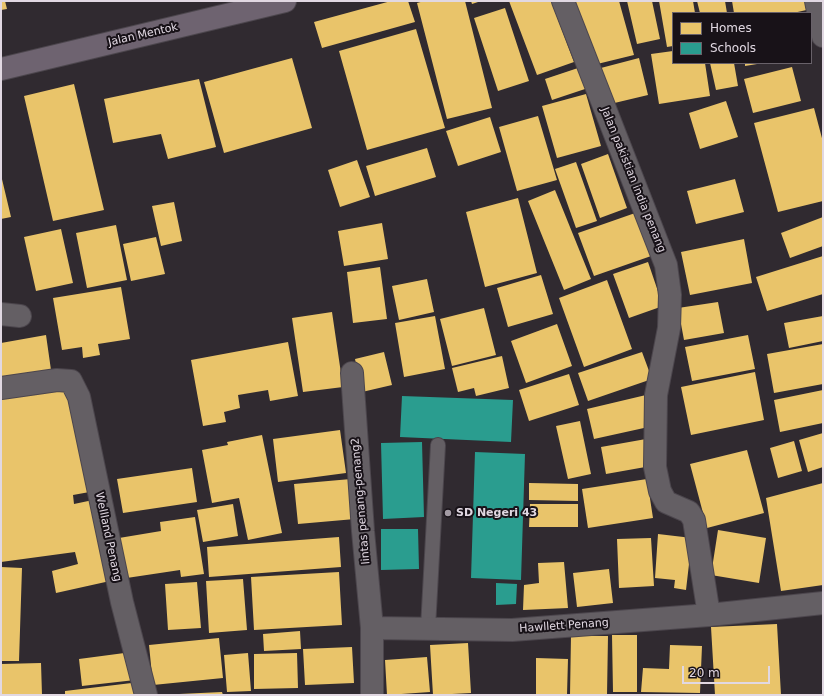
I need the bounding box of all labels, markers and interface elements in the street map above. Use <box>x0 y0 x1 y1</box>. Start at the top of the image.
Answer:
legend <box>672 12 812 64</box>
street label: Jalan Mentok <box>107 21 179 49</box>
text: Homes <box>710 21 752 35</box>
text: Schools <box>710 41 756 55</box>
street label: Jalan pakistian india penang <box>598 105 668 255</box>
street label: lintas penang-penang2 <box>349 437 373 565</box>
street label: Wellland Penang <box>92 491 124 583</box>
place label: SD Negeri 43 <box>456 506 537 520</box>
marker: SD Negeri 43 <box>443 508 453 518</box>
street label: Hawllett Penang <box>519 616 609 636</box>
scale bar <box>684 658 772 684</box>
text: 20 m <box>689 666 720 680</box>

